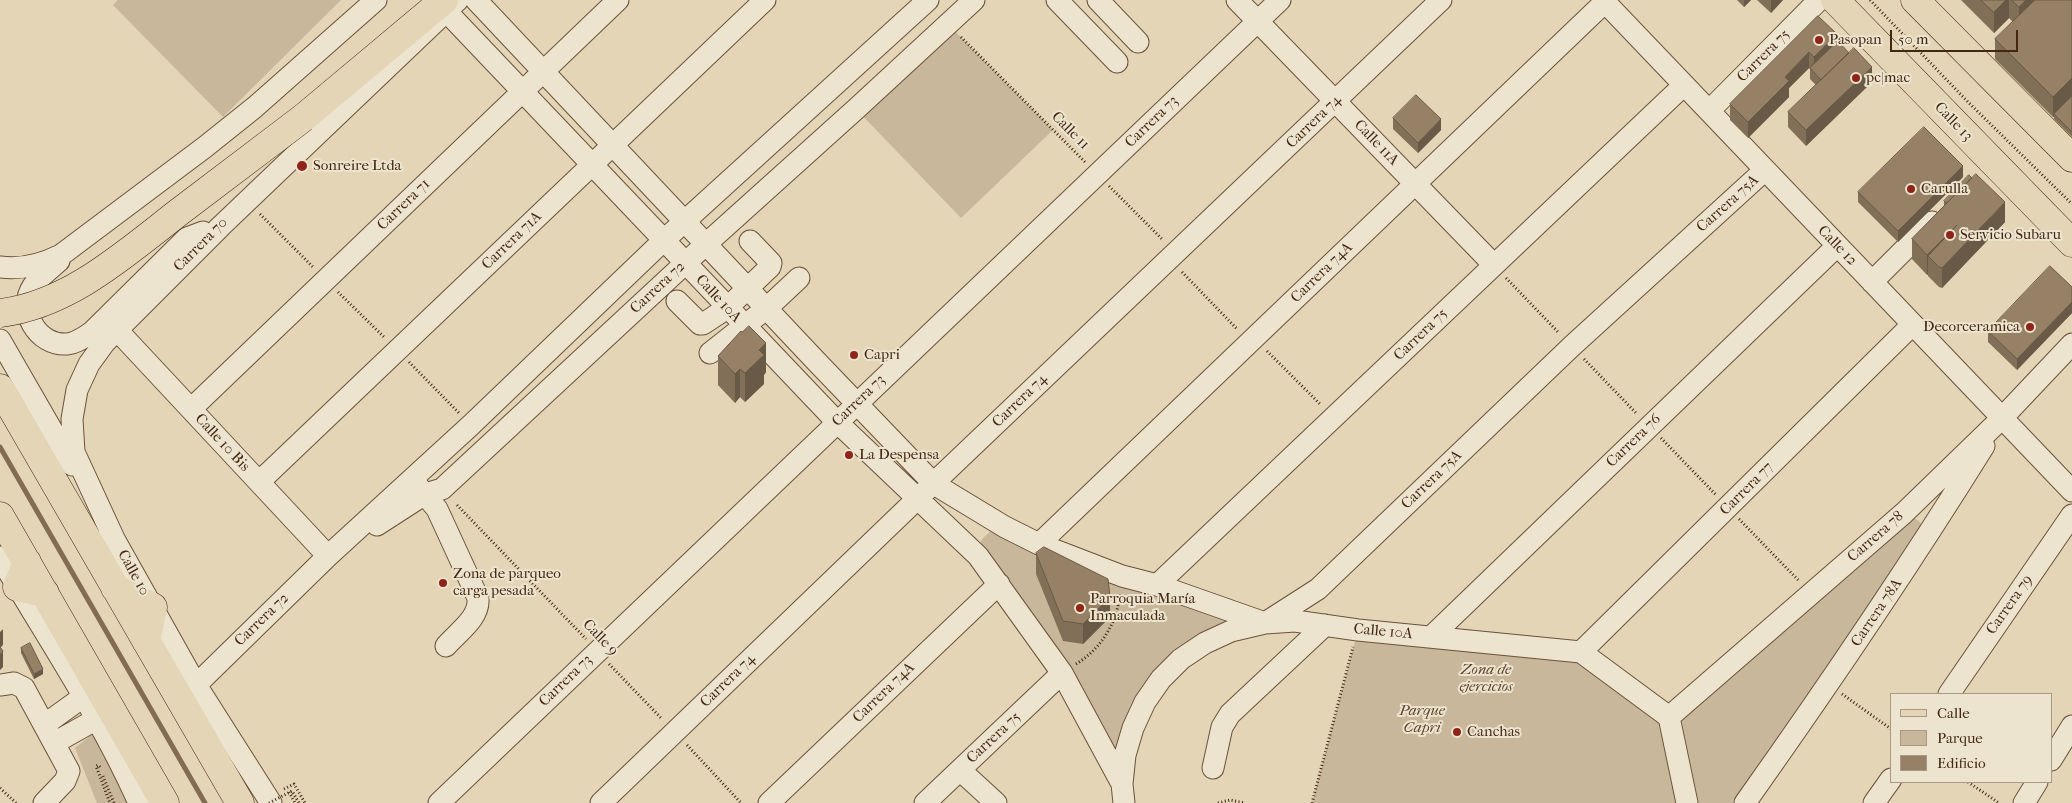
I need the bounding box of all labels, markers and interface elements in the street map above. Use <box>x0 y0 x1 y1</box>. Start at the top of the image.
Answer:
scale bar <box>1892 20 2020 52</box>
street label: Carrera 75 <box>1734 26 1794 86</box>
text: 50 m <box>1898 30 1928 48</box>
place label: Pasopan <box>1829 31 1882 49</box>
marker: Pasopan <box>1813 34 1825 46</box>
place label: pc|mac <box>1866 69 1910 87</box>
marker: pc|mac <box>1850 72 1862 84</box>
street label: Carrera 74 <box>1283 91 1345 153</box>
street label: Carrera 73 <box>1122 92 1182 152</box>
street label: Calle 13 <box>1930 99 1976 145</box>
street label: Calle 11 <box>1047 108 1093 154</box>
street label: Calle 11A <box>1350 117 1402 169</box>
place label: Sonreire Ltda <box>313 157 402 175</box>
marker: Sonreire Ltda <box>295 159 309 173</box>
street label: Carrera 75A <box>1693 172 1763 236</box>
street label: Carrera 71 <box>374 176 434 234</box>
place label: Carulla <box>1921 180 1968 198</box>
marker: Carulla <box>1905 183 1917 195</box>
street label: Carrera 71A <box>478 208 546 274</box>
street label: Carrera 70 <box>170 214 232 276</box>
street label: Calle 12 <box>1814 222 1860 270</box>
place label: Servicio Subaru <box>1960 226 2061 244</box>
marker: Servicio Subaru <box>1944 229 1956 241</box>
street label: Carrera 74A <box>1287 239 1357 307</box>
street label: Carrera 72 <box>627 258 689 318</box>
street label: Calle 10A <box>691 271 745 327</box>
street label: Carrera 75 <box>1391 305 1451 365</box>
place label: Decorceramica <box>1923 318 2020 336</box>
marker: Decorceramica <box>2024 321 2036 333</box>
place label: Capri <box>864 346 900 364</box>
marker: Capri <box>848 349 860 361</box>
street label: Carrera 74 <box>989 370 1051 432</box>
street label: Carrera 73 <box>829 371 889 431</box>
street label: Calle 10 Bis <box>191 410 253 476</box>
street label: Carrera 76 <box>1603 411 1665 471</box>
place label: La Despensa <box>859 446 939 464</box>
street label: Carrera 75A <box>1398 447 1466 513</box>
marker: La Despensa <box>843 449 855 461</box>
street label: Carrera 77 <box>1717 459 1777 519</box>
street label: Carrera 78 <box>1844 508 1908 566</box>
street label: Calle 10 <box>113 547 153 599</box>
place label: Zona de parqueo carga pesada <box>453 565 561 600</box>
street label: Carrera 79 <box>1983 572 2037 638</box>
street label: Carrera 78A <box>1848 576 1906 650</box>
marker: Zona de parqueo carga pesada <box>437 577 449 589</box>
street label: Carrera 72 <box>231 590 293 650</box>
place label: Parroquia María Inmaculada <box>1090 590 1195 625</box>
marker: Parroquia María Inmaculada <box>1074 602 1086 614</box>
street label: Calle 9 <box>578 616 622 660</box>
street label: Calle 10A <box>1353 620 1413 644</box>
street label: Carrera 74 <box>697 650 759 712</box>
street label: Carrera 73 <box>536 651 596 711</box>
street label: Carrera 74A <box>849 659 919 727</box>
park label: Zona de ejercicios <box>1459 661 1513 696</box>
legend <box>1890 693 2052 783</box>
park label: Parque Capri <box>1399 702 1445 737</box>
text: Calle <box>1937 704 1970 722</box>
street label: Carrera 75 <box>963 708 1025 768</box>
place label: Canchas <box>1467 723 1520 741</box>
marker: Canchas <box>1451 726 1463 738</box>
text: Parque <box>1937 729 1983 747</box>
text: Edificio <box>1937 754 1986 772</box>

